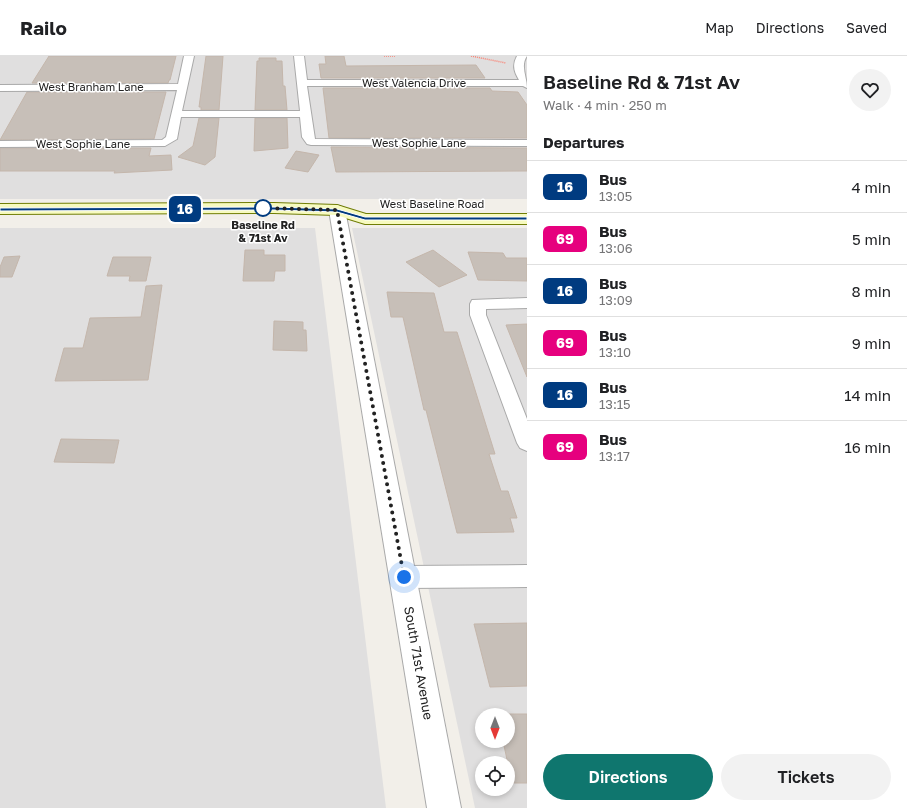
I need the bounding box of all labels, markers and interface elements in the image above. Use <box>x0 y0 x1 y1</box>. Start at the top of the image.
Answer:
text: Railo <box>20 16 67 39</box>
text: Map <box>705 19 734 36</box>
text: Directions <box>756 19 824 36</box>
text: Saved <box>846 19 887 36</box>
button: heart <box>849 69 891 111</box>
text: Baseline Rd & 71st Av <box>543 70 740 93</box>
street label: West Valencia Drive <box>362 76 466 89</box>
street label: West Branham Lane <box>38 80 144 93</box>
text: Walk · 4 min · 250 m <box>543 97 667 113</box>
text: Departures <box>543 133 624 151</box>
street label: West Sophie Lane <box>372 136 466 149</box>
street label: West Sophie Lane <box>36 137 130 150</box>
text: Bus <box>599 170 627 188</box>
text: 16 <box>557 178 573 195</box>
text: 4 min <box>852 178 891 196</box>
text: 13:05 <box>599 188 632 204</box>
line badge: 16 <box>167 196 203 222</box>
street label: West Baseline Road <box>380 197 484 210</box>
marker: Baseline Rd & 71st Av <box>254 199 272 217</box>
text: 16 <box>177 200 193 217</box>
place label: Baseline Rd & 71st Av <box>231 218 295 244</box>
text: Bus <box>599 222 627 240</box>
text: 69 <box>556 230 574 247</box>
text: 5 min <box>852 230 891 248</box>
text: 13:06 <box>599 240 633 256</box>
text: Bus <box>599 274 627 292</box>
text: 16 <box>557 282 573 299</box>
text: 8 min <box>852 282 891 300</box>
text: 13:09 <box>599 292 633 308</box>
text: Bus <box>599 326 627 344</box>
text: 69 <box>556 334 574 351</box>
text: 9 min <box>852 334 891 352</box>
text: 13:10 <box>599 344 631 360</box>
text: Bus <box>599 378 627 396</box>
text: 16 <box>557 386 573 403</box>
text: 14 min <box>844 386 891 404</box>
text: 13:15 <box>599 396 631 412</box>
text: Bus <box>599 430 627 448</box>
text: 69 <box>556 438 574 455</box>
text: 16 min <box>844 438 891 456</box>
text: 13:17 <box>599 448 630 464</box>
your location <box>394 567 414 587</box>
street label: South 71st Avenue <box>401 605 437 721</box>
north arrow <box>475 708 515 748</box>
map controls <box>475 708 515 796</box>
button: Directions <box>543 754 713 800</box>
button: Tickets <box>721 754 891 800</box>
button: locate <box>475 756 515 796</box>

